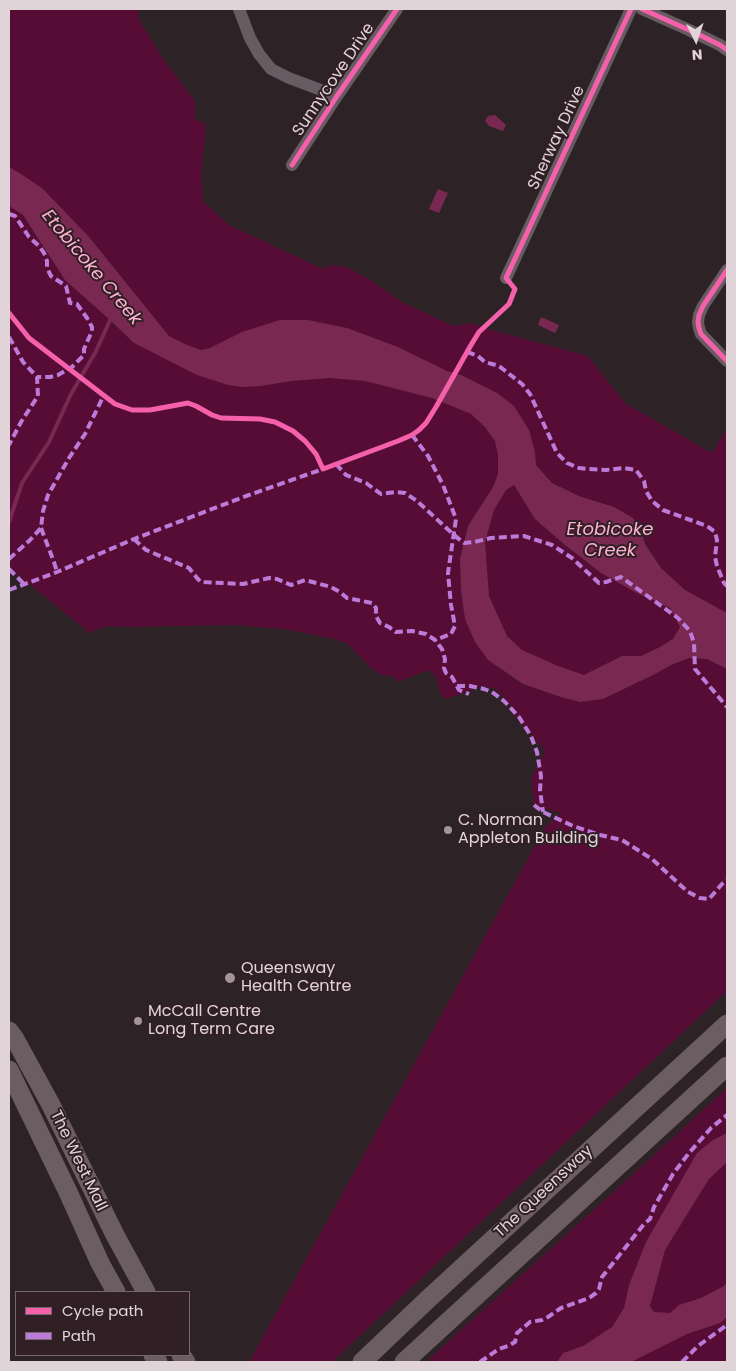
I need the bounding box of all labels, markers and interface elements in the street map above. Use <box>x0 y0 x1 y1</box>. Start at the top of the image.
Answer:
north arrow <box>671 15 721 65</box>
street label: Sunnycove Drive <box>289 20 379 140</box>
text: N <box>691 45 703 65</box>
street label: Sherway Drive <box>524 83 590 193</box>
water label: Etobicoke Creek <box>36 206 146 330</box>
water label: Etobicoke Creek <box>567 519 653 562</box>
place label: C. Norman Appleton Building <box>458 811 599 849</box>
marker: C. Norman Appleton Building <box>442 824 454 836</box>
place label: Queensway Health Centre <box>241 959 351 997</box>
marker: Queensway Health Centre <box>223 971 237 985</box>
place label: McCall Centre Long Term Care <box>148 1002 275 1040</box>
marker: McCall Centre Long Term Care <box>132 1015 144 1027</box>
street label: The West Mall <box>45 1108 111 1214</box>
street label: The Queensway <box>491 1142 597 1242</box>
legend <box>15 1291 190 1356</box>
text: Cycle path <box>62 1300 143 1321</box>
text: Path <box>62 1325 96 1346</box>

